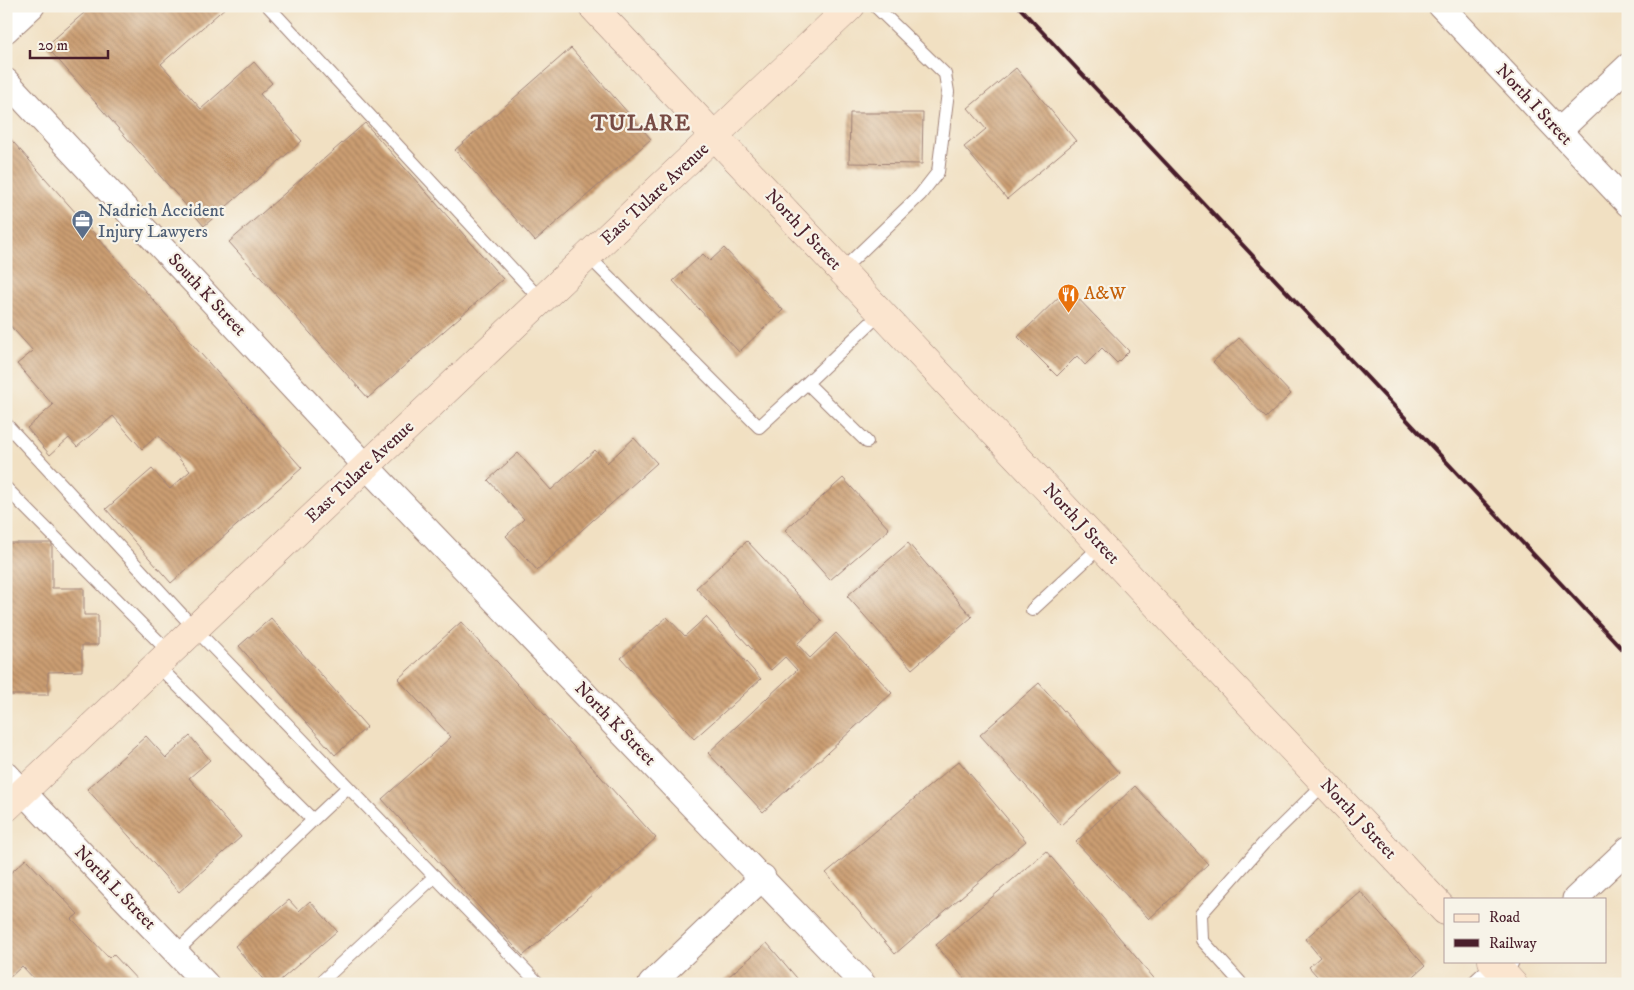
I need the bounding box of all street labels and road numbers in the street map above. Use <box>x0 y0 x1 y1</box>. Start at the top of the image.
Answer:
street label: North I Street <box>1491 60 1577 150</box>
street label: East Tulare Avenue <box>596 138 714 250</box>
street label: North J Street <box>760 185 846 275</box>
street label: South K Street <box>163 249 251 341</box>
street label: East Tulare Avenue <box>301 416 419 528</box>
street label: North J Street <box>1038 479 1124 569</box>
street label: North K Street <box>570 678 661 771</box>
street label: North J Street <box>1315 774 1401 864</box>
street label: North L Street <box>69 841 161 935</box>

